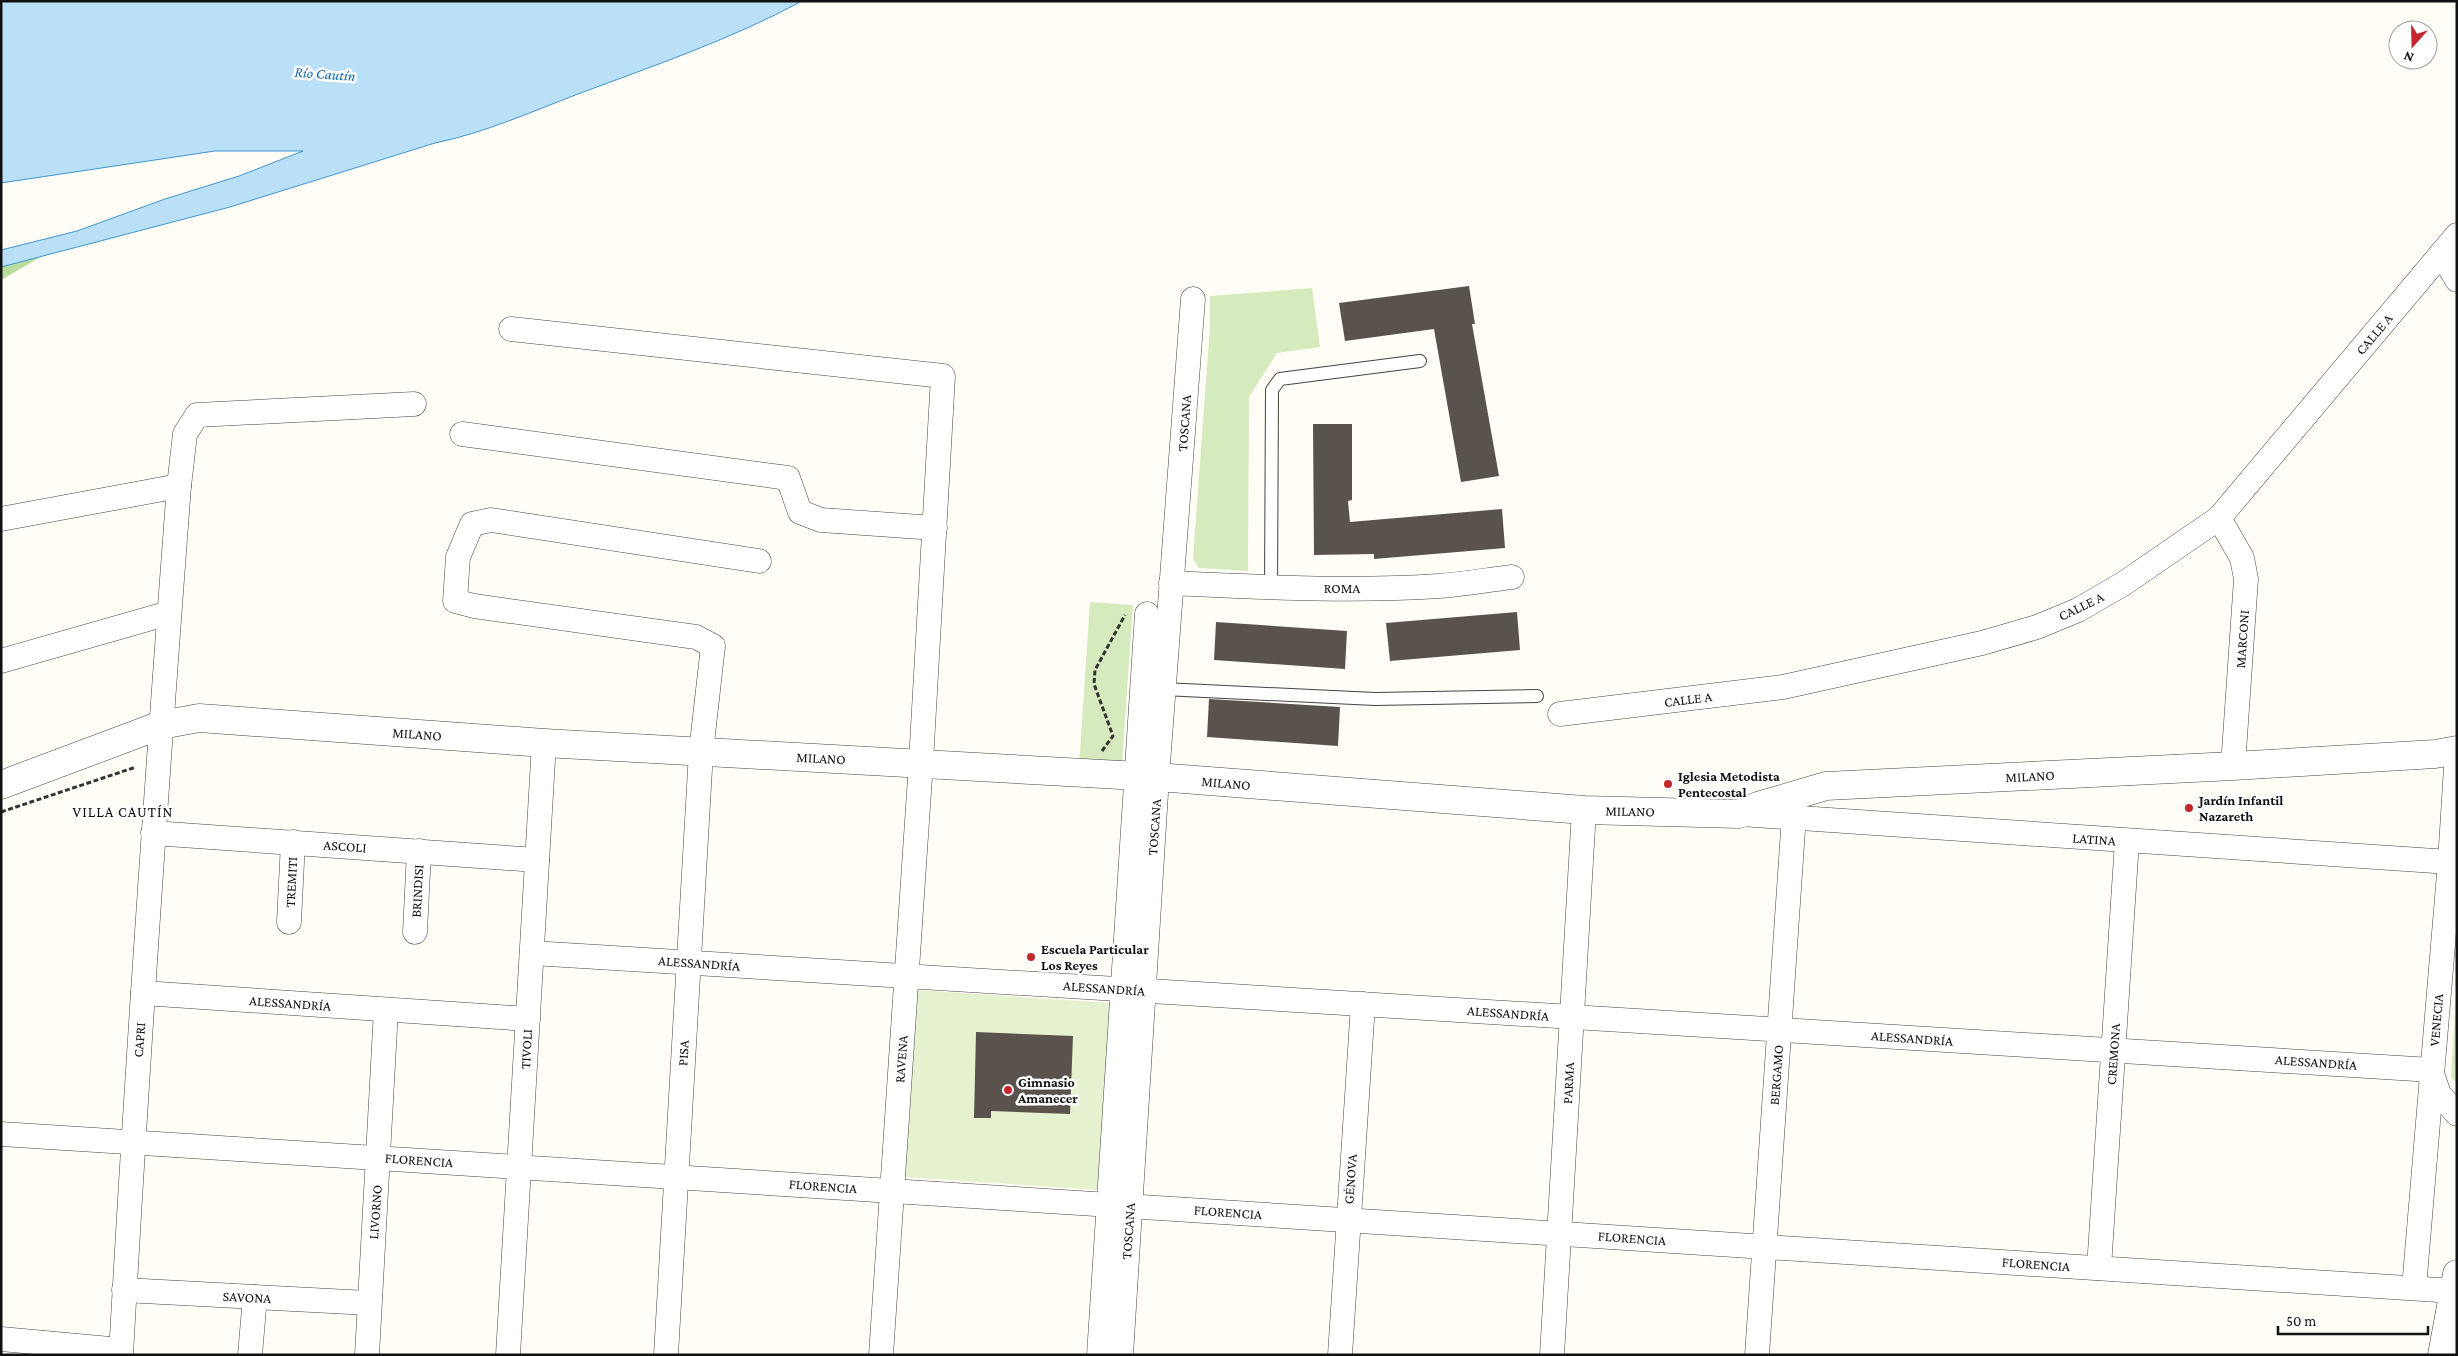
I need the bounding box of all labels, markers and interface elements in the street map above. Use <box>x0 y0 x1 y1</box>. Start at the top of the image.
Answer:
north arrow <box>2388 20 2438 70</box>
text: N <box>2401 48 2416 66</box>
water label: Río Cautín <box>294 64 356 84</box>
street label: CALLE A <box>2352 310 2396 358</box>
street label: TOSCANA <box>1174 394 1194 452</box>
street label: ROMA <box>1324 580 1360 596</box>
street label: CALLE A <box>2056 588 2106 624</box>
street label: MARCONI <box>2232 609 2252 669</box>
street label: CALLE A <box>1663 688 1713 710</box>
street label: MILANO <box>392 724 442 744</box>
street label: MILANO <box>796 749 846 767</box>
street label: MILANO <box>2005 767 2055 785</box>
place label: Iglesia Metodista Pentecostal <box>1678 768 1780 800</box>
street label: MILANO <box>1201 773 1251 793</box>
marker: Iglesia Metodista Pentecostal <box>1662 778 1674 790</box>
place label: Jardín Infantil Nazareth <box>2197 792 2283 824</box>
street label: TOSCANA <box>1144 798 1164 856</box>
marker: Jardín Infantil Nazareth <box>2183 802 2195 814</box>
street label: MILANO <box>1605 803 1655 819</box>
district label: VILLA CAUTÍN <box>73 804 173 820</box>
street label: LATINA <box>2072 830 2116 848</box>
street label: ASCOLI <box>323 837 367 855</box>
street label: TREMITI <box>282 856 300 908</box>
street label: BRINDISI <box>408 864 426 918</box>
place label: Escuela Particular Los Reyes <box>1041 941 1149 973</box>
marker: Escuela Particular Los Reyes <box>1025 951 1037 963</box>
street label: ALESSANDRÍA <box>657 952 741 974</box>
street label: ALESSANDRÍA <box>1062 977 1146 999</box>
street label: ALESSANDRÍA <box>248 992 332 1014</box>
street label: VENECIA <box>2426 993 2446 1047</box>
street label: ALESSANDRÍA <box>1466 1002 1550 1024</box>
street label: CAPRI <box>130 1022 148 1058</box>
street label: CREMONA <box>2103 1023 2123 1085</box>
street label: ALESSANDRÍA <box>1870 1027 1954 1049</box>
street label: TIVOLI <box>517 1028 535 1070</box>
street label: RAVENA <box>891 1035 911 1083</box>
street label: PISA <box>674 1040 692 1066</box>
street label: BERGAMO <box>1766 1044 1786 1106</box>
street label: ALESSANDRÍA <box>2274 1051 2358 1073</box>
street label: PARMA <box>1559 1062 1577 1104</box>
place label: Gimnasio Amanecer <box>1017 1074 1078 1106</box>
marker: Gimnasio Amanecer <box>1002 1084 1014 1096</box>
street label: FLORENCIA <box>384 1150 454 1170</box>
street label: GÉNOVA <box>1340 1153 1360 1205</box>
street label: FLORENCIA <box>788 1176 858 1196</box>
street label: LIVORNO <box>365 1184 385 1240</box>
street label: TOSCANA <box>1118 1202 1138 1260</box>
street label: FLORENCIA <box>1193 1202 1263 1222</box>
street label: FLORENCIA <box>1597 1228 1667 1248</box>
street label: FLORENCIA <box>2001 1254 2071 1274</box>
street label: SAVONA <box>222 1288 272 1306</box>
scale bar <box>2278 1304 2428 1336</box>
text: 50 m <box>2286 1313 2316 1329</box>

